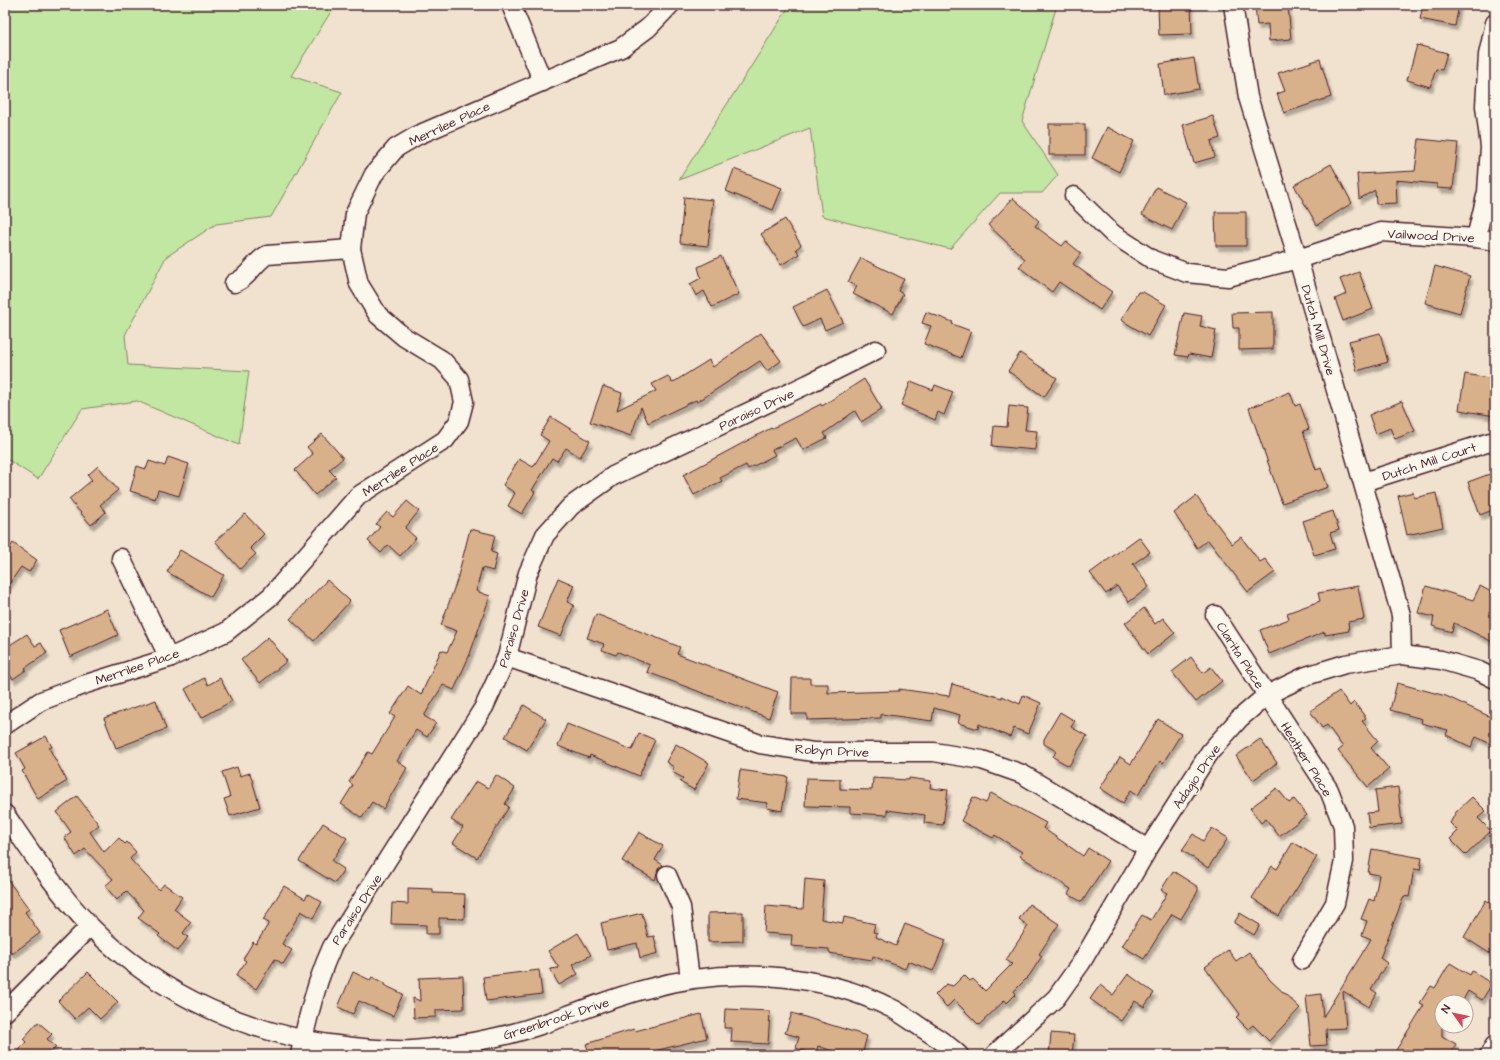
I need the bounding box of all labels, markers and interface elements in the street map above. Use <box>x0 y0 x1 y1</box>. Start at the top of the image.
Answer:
street label: Merrilee Place <box>406 97 493 151</box>
street label: Vailwood Drive <box>1387 225 1475 247</box>
street label: Dutch Mill Drive <box>1296 283 1340 378</box>
street label: Paraiso Drive <box>716 385 797 435</box>
street label: Merrilee Place <box>359 438 442 501</box>
street label: Dutch Mill Court <box>1380 438 1479 486</box>
street label: Paraiso Drive <box>494 587 534 670</box>
street label: Clarita Place <box>1212 619 1268 692</box>
street label: Merrilee Place <box>93 644 182 690</box>
street label: Heather Place <box>1276 719 1336 800</box>
street label: Robyn Drive <box>794 740 869 763</box>
street label: Adagio Drive <box>1169 741 1226 813</box>
street label: Paraiso Drive <box>327 871 386 948</box>
street label: Greenbrook Drive <box>501 993 612 1045</box>
north arrow <box>1434 994 1474 1034</box>
text: N <box>1438 1002 1454 1016</box>

